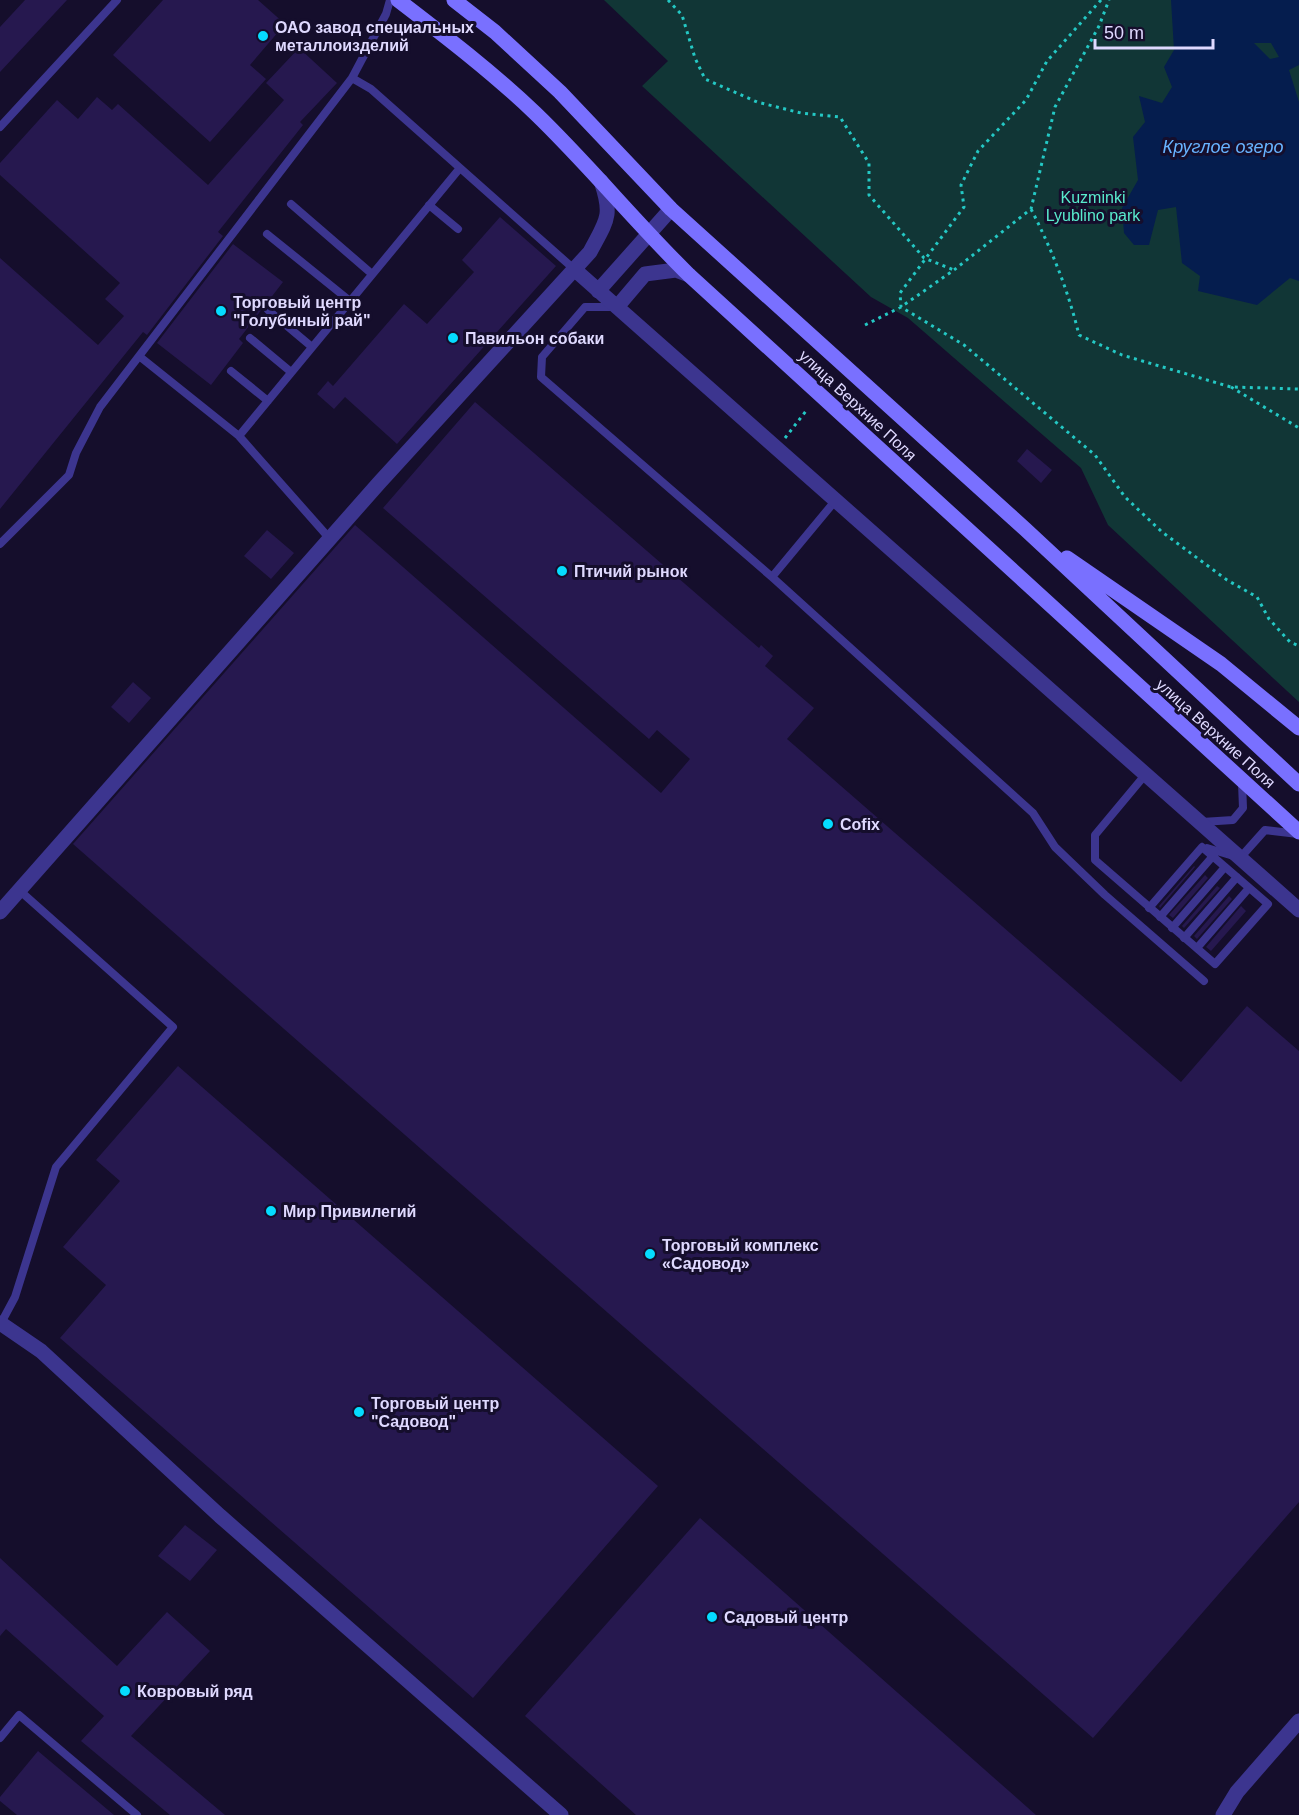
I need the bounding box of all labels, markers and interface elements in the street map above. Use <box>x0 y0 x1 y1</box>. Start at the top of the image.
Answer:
scale bar <box>1095 12 1214 50</box>
place label: ОАО завод специальных металлоизделий <box>275 19 474 54</box>
text: 50 m <box>1104 23 1144 43</box>
marker: ОАО завод специальных металлоизделий <box>256 29 270 43</box>
water label: Круглое озеро <box>1163 137 1283 157</box>
park label: Kuzminki Lyublino park <box>1046 189 1141 224</box>
place label: Торговый центр "Голубиный рай" <box>233 294 371 329</box>
marker: Торговый центр "Голубиный рай" <box>214 304 228 318</box>
place label: Павильон собаки <box>465 330 604 347</box>
marker: Павильон собаки <box>446 331 460 345</box>
street label: улица Верхние Поля <box>796 347 920 464</box>
place label: Птичий рынок <box>574 563 688 580</box>
marker: Птичий рынок <box>555 564 569 578</box>
street label: улица Верхние Поля <box>1153 676 1279 791</box>
place label: Cofix <box>840 816 880 833</box>
marker: Cofix <box>821 817 835 831</box>
place label: Мир Привилегий <box>283 1203 416 1220</box>
marker: Мир Привилегий <box>264 1204 278 1218</box>
place label: Торговый комплекс «Садовод» <box>662 1237 819 1272</box>
marker: Торговый комплекс «Садовод» <box>643 1247 657 1261</box>
place label: Торговый центр "Садовод" <box>371 1395 500 1430</box>
marker: Торговый центр "Садовод" <box>352 1405 366 1419</box>
place label: Садовый центр <box>724 1609 849 1626</box>
marker: Садовый центр <box>705 1610 719 1624</box>
place label: Ковровый ряд <box>137 1683 253 1700</box>
marker: Ковровый ряд <box>118 1684 132 1698</box>

